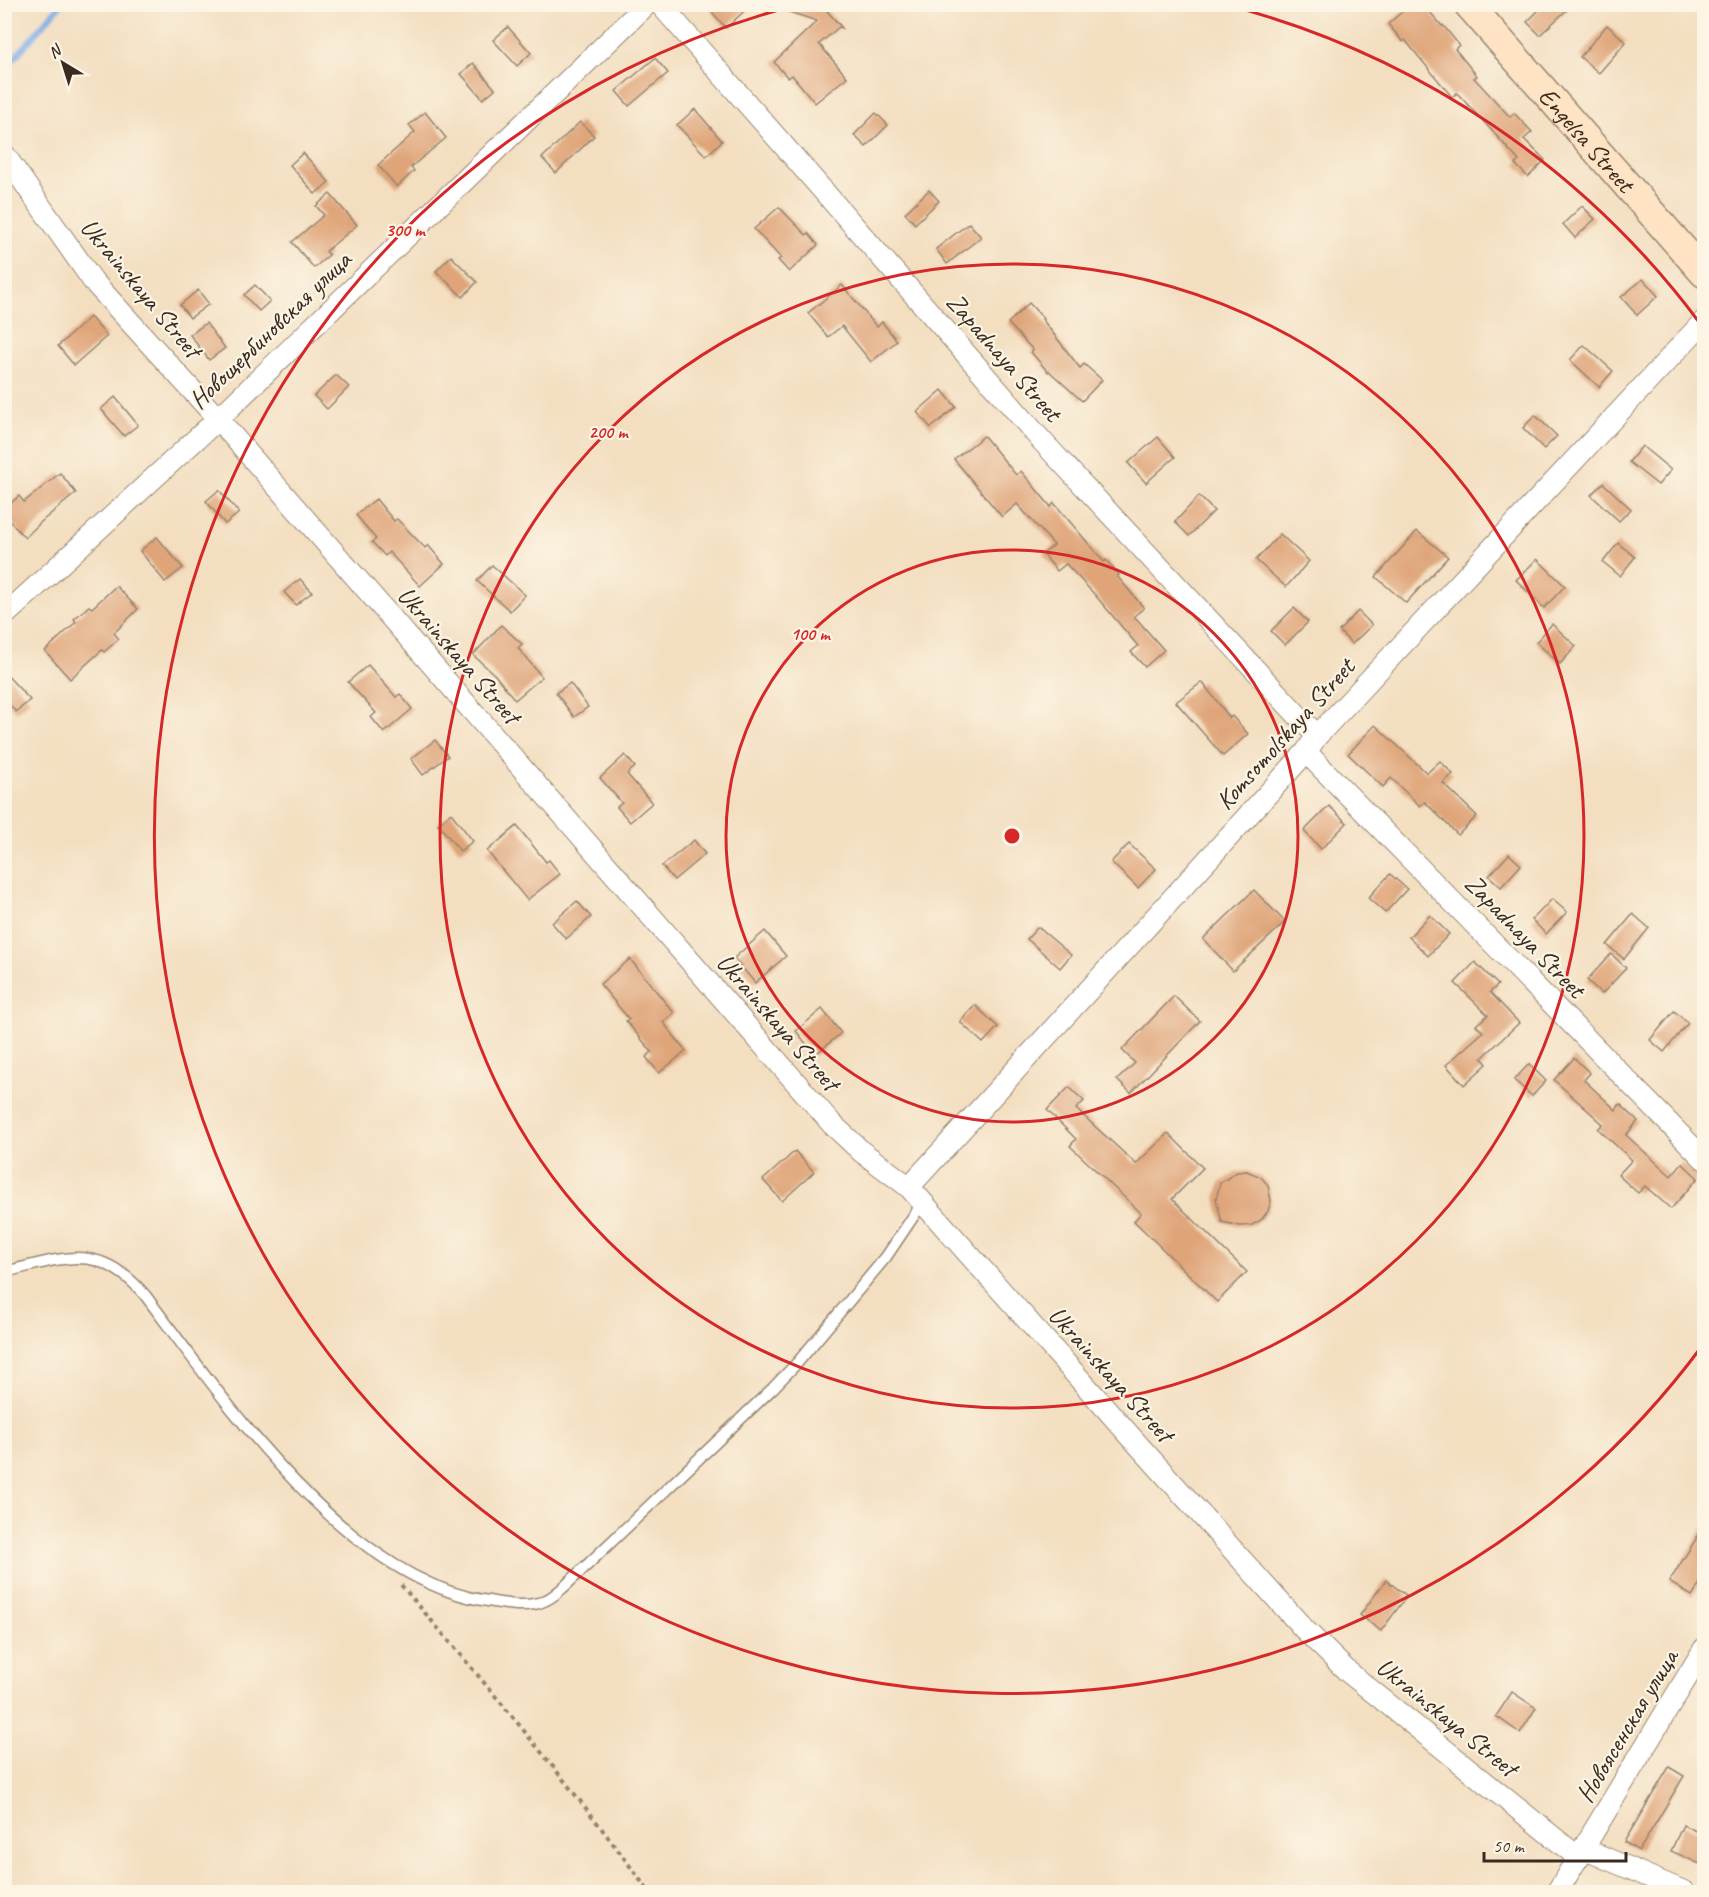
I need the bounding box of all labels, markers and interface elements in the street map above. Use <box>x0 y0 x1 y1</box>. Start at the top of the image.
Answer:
north arrow <box>33 33 93 93</box>
text: N <box>44 39 67 63</box>
street label: Engelsa Street <box>1532 80 1643 201</box>
street label: Ukrainskaya Street <box>73 212 211 367</box>
text: 300 m <box>386 219 426 241</box>
street label: Новощербиновская улица <box>182 243 359 416</box>
street label: Zapadnaya Street <box>939 286 1070 430</box>
text: 200 m <box>589 421 629 443</box>
street label: Ukrainskaya Street <box>390 579 530 733</box>
text: 100 m <box>791 623 831 645</box>
street label: Komsomolskaya Street <box>1208 650 1363 817</box>
centre of rings <box>1002 826 1022 846</box>
street label: Zapadnaya Street <box>1458 867 1594 1007</box>
street label: Ukrainskaya Street <box>709 946 849 1100</box>
street label: Ukrainskaya Street <box>1041 1299 1183 1451</box>
street label: Новоясенская улица <box>1568 1642 1687 1808</box>
street label: Ukrainskaya Street <box>1370 1650 1527 1786</box>
scale bar <box>1484 1825 1626 1863</box>
text: 50 m <box>1493 1835 1526 1857</box>

